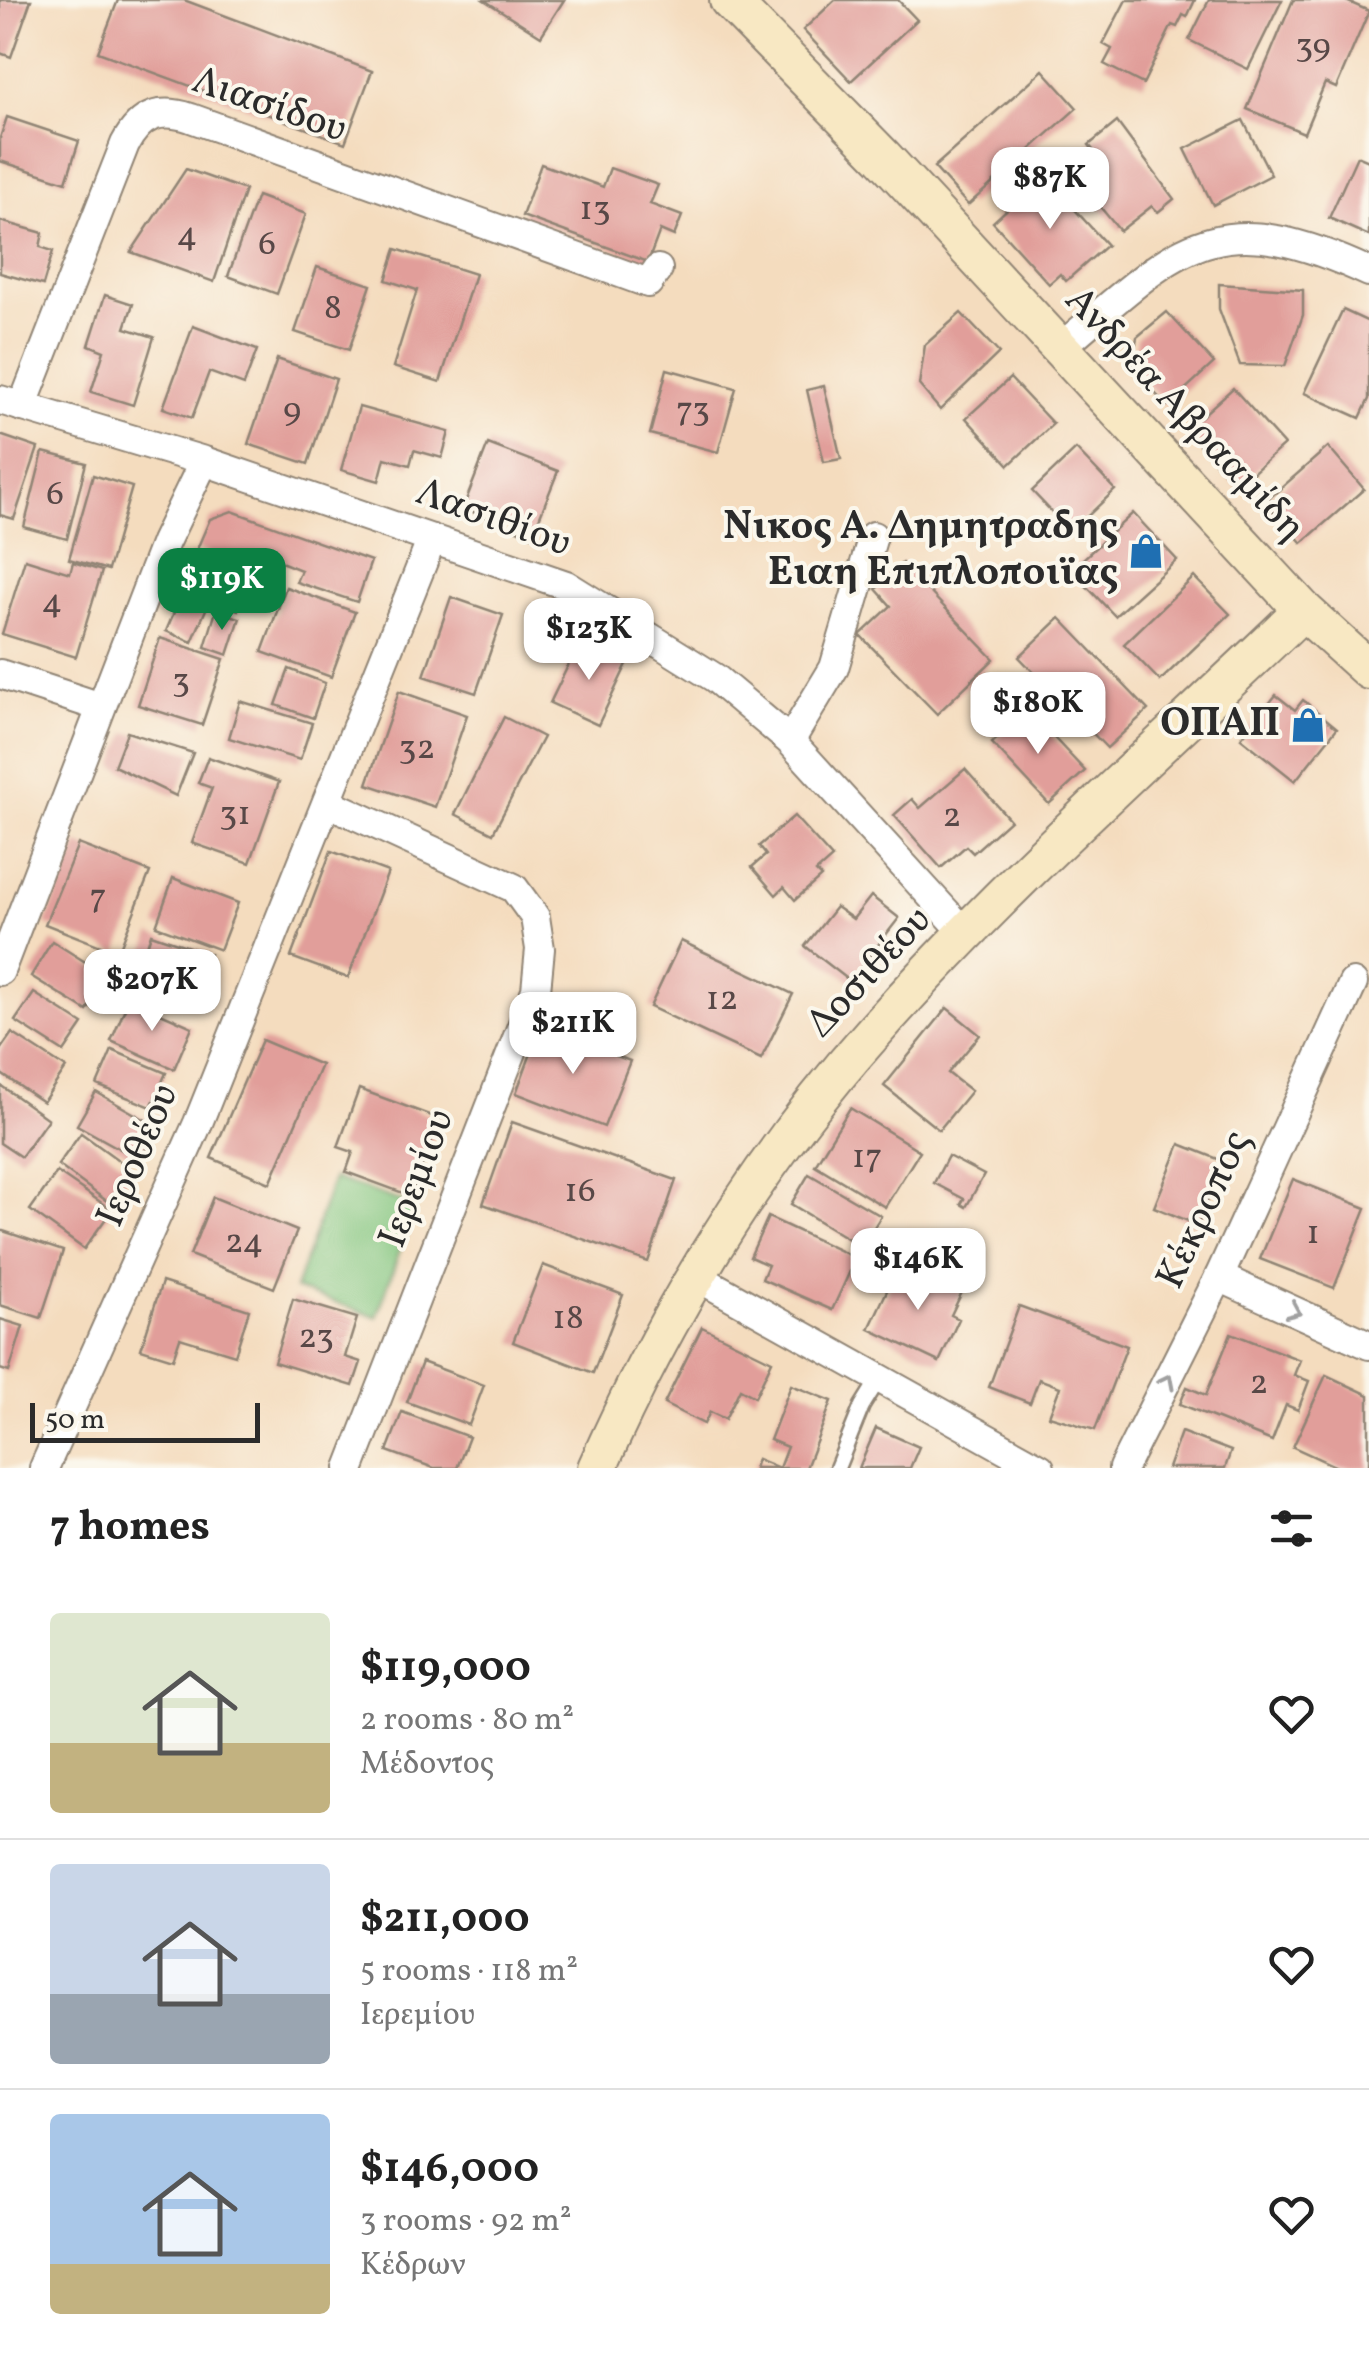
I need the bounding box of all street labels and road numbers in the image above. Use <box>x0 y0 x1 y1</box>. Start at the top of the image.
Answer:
street label: Λιασίδου <box>184 54 354 158</box>
street label: Ανδρέα Αβρααμίδη <box>1051 275 1317 555</box>
street label: Λασιθίου <box>408 465 578 573</box>
street label: Δοσιθέου <box>794 895 946 1051</box>
street label: Ιεροθέου <box>84 1076 194 1236</box>
street label: Ιερεμίου <box>366 1102 470 1256</box>
street label: Κέκροπος <box>1144 1122 1266 1298</box>

